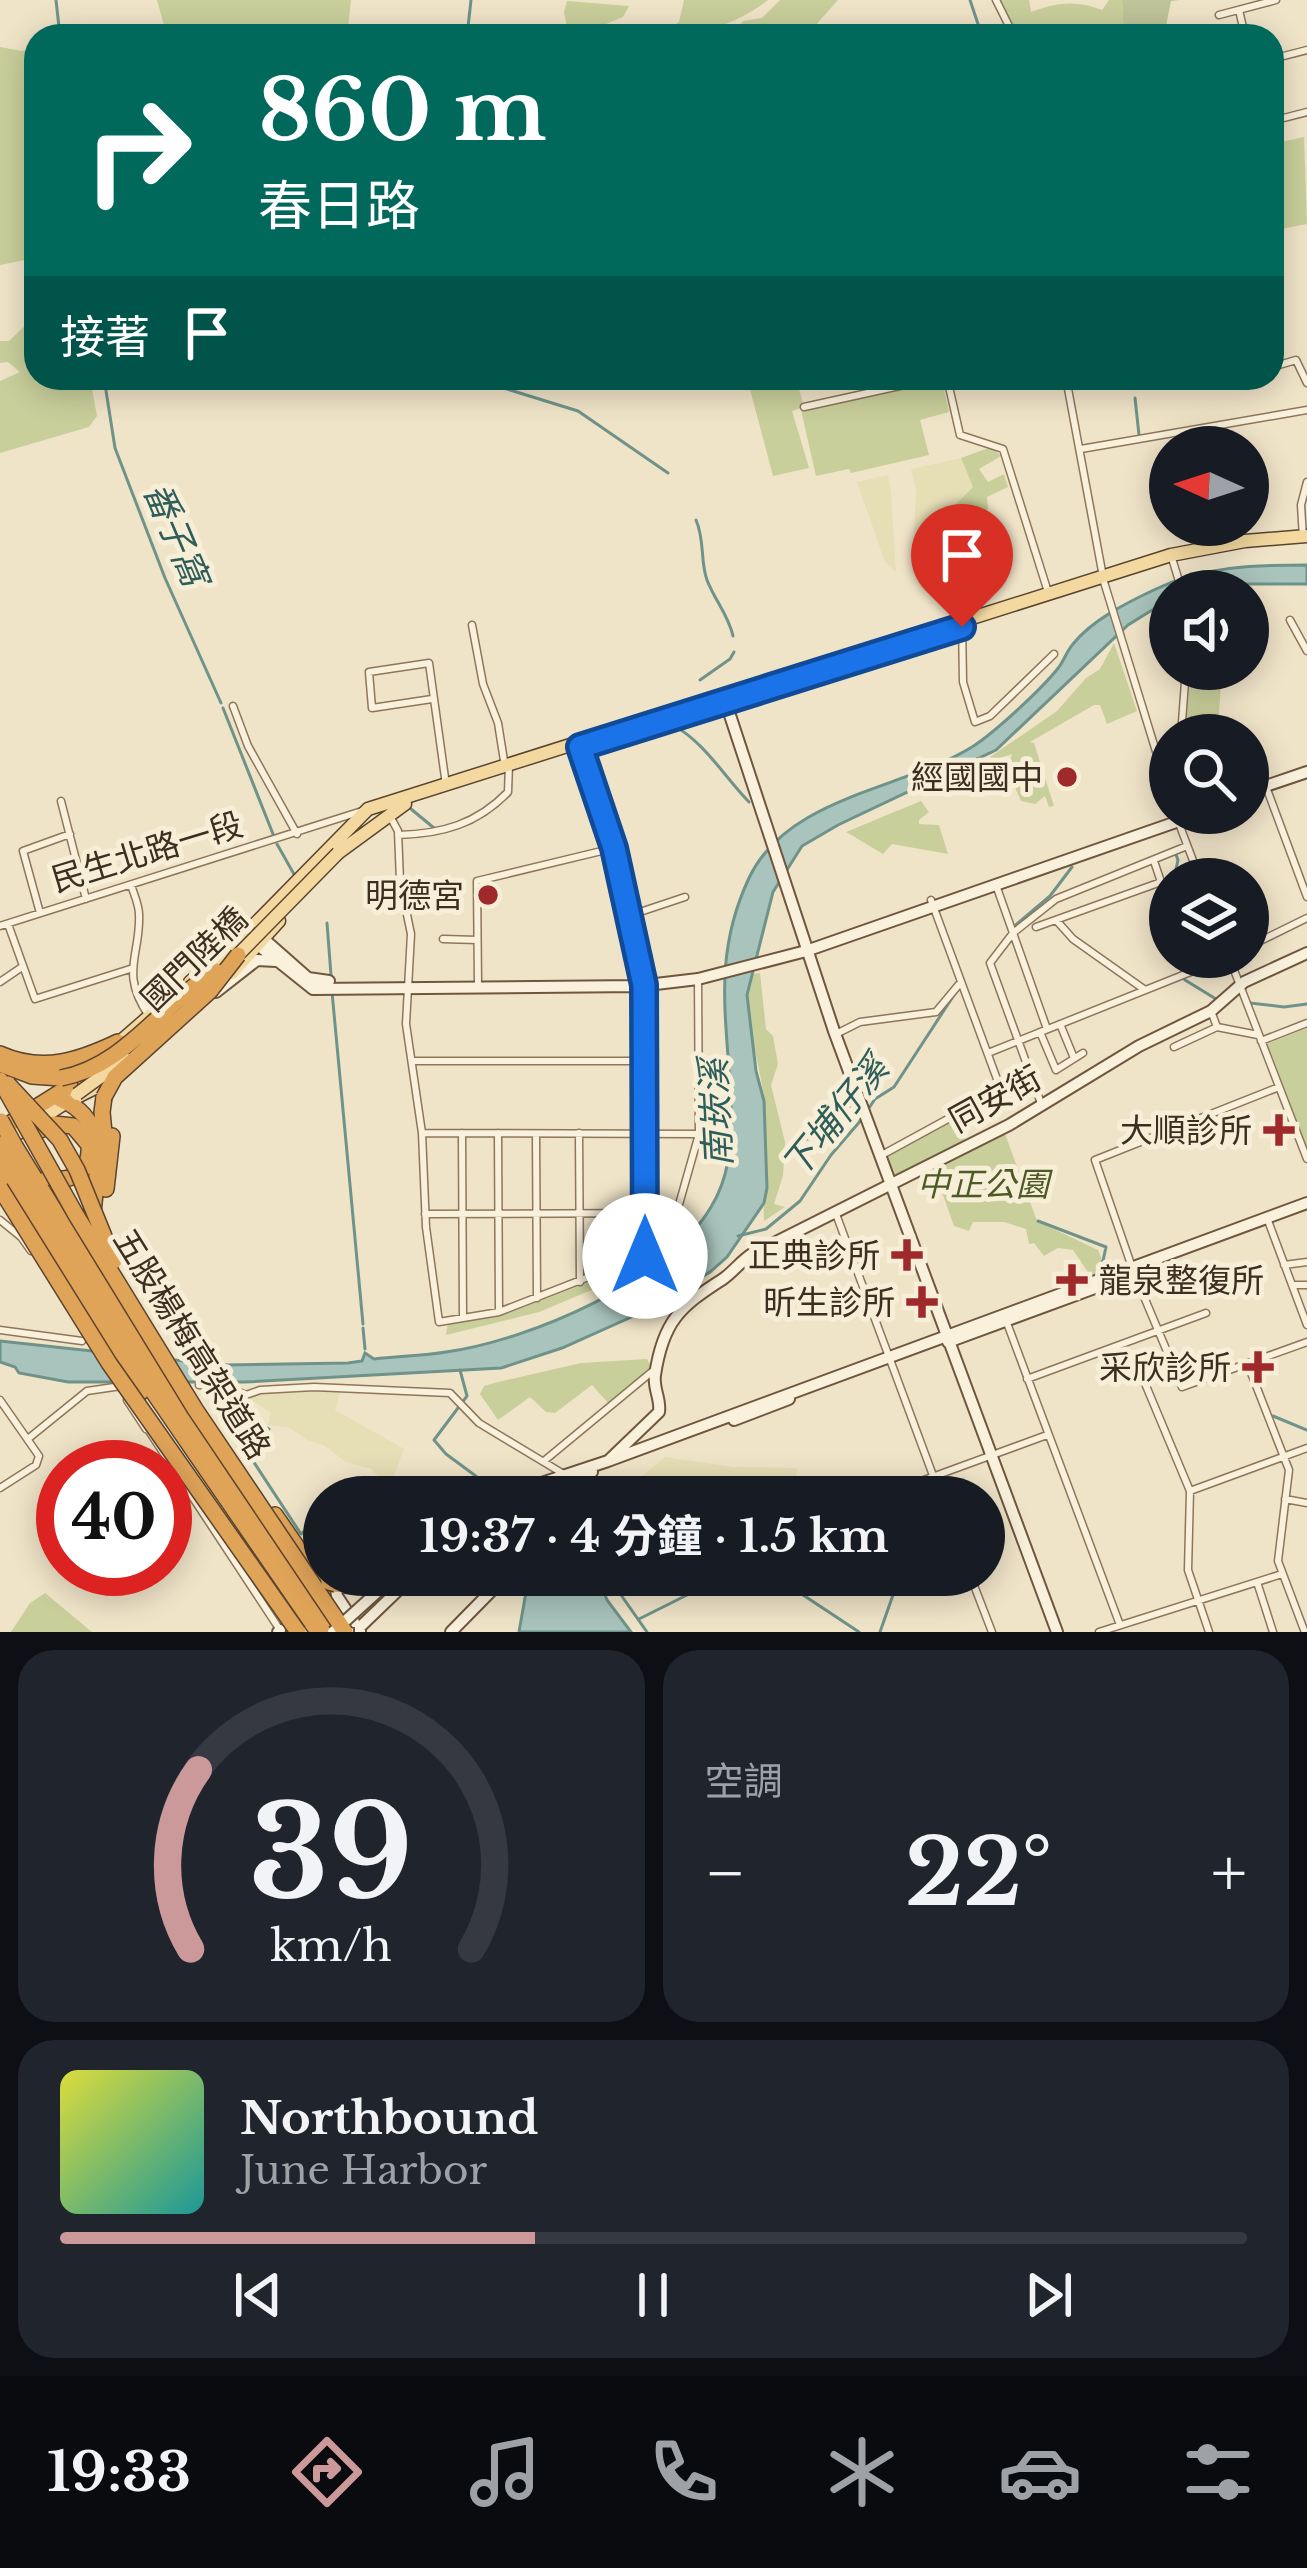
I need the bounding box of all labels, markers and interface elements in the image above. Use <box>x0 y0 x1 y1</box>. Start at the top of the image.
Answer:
text: 860 m <box>258 59 547 163</box>
icon: right <box>60 72 216 228</box>
text: 春日路 <box>258 173 420 240</box>
icon: arrive <box>174 300 240 366</box>
text: 接著 <box>60 309 150 365</box>
north arrow <box>1149 426 1269 546</box>
map controls <box>1149 426 1269 978</box>
water label: 番子窩 <box>134 475 220 597</box>
pin <box>911 504 1013 627</box>
icon: arrive <box>929 522 995 588</box>
button: sound <box>1149 570 1269 690</box>
button: search <box>1149 714 1269 834</box>
place label: 經國國中 <box>911 757 1043 798</box>
marker: 經國國中 <box>1054 764 1080 790</box>
street label: 民生北路一段 <box>46 803 248 901</box>
button: layers <box>1149 858 1269 978</box>
place label: 明德宮 <box>365 875 464 916</box>
marker: 明德宮 <box>475 882 501 908</box>
street label: 國門陸橋 <box>132 898 256 1020</box>
water label: 下埔仔溪 <box>772 1043 901 1187</box>
water label: 南崁溪 <box>690 1053 741 1168</box>
street label: 同安街 <box>942 1057 1048 1141</box>
place label: 大順診所 <box>1120 1110 1252 1151</box>
marker: 大順診所 <box>1263 1114 1295 1146</box>
park label: 中正公園 <box>917 1164 1053 1205</box>
position arrow <box>582 1193 708 1319</box>
street label: 五股楊梅高架道路 <box>105 1221 279 1467</box>
place label: 正典診所 <box>748 1235 880 1276</box>
marker: 正典診所 <box>891 1239 923 1271</box>
place label: 龍泉整復所 <box>1099 1260 1264 1301</box>
marker: 龍泉整復所 <box>1056 1264 1088 1296</box>
place label: 昕生診所 <box>763 1282 895 1323</box>
marker: 昕生診所 <box>906 1286 938 1318</box>
place label: 采欣診所 <box>1099 1347 1231 1388</box>
marker: 采欣診所 <box>1242 1351 1274 1383</box>
speed limit sign: 40 <box>36 1440 192 1596</box>
text: 19:37 · 4 分鐘 · 1.5 km <box>419 1508 889 1564</box>
text: 空調 <box>705 1757 783 1806</box>
text: 39 <box>249 1777 413 1932</box>
text: 22° <box>905 1818 1052 1929</box>
text: − <box>705 1832 746 1914</box>
text: + <box>1211 1832 1247 1914</box>
text: km/h <box>270 1919 392 1973</box>
text: Northbound <box>240 2090 538 2146</box>
text: June Harbor <box>240 2146 487 2195</box>
icon: previous <box>225 2262 291 2328</box>
icon: pause <box>620 2262 686 2328</box>
icon: next <box>1016 2262 1082 2328</box>
icon: directions <box>285 2430 369 2514</box>
icon: music <box>463 2430 547 2514</box>
icon: phone <box>642 2430 726 2514</box>
icon: climate <box>820 2430 904 2514</box>
icon: car <box>998 2430 1082 2514</box>
icon: filters <box>1176 2430 1260 2514</box>
text: 19:33 <box>47 2439 191 2506</box>

